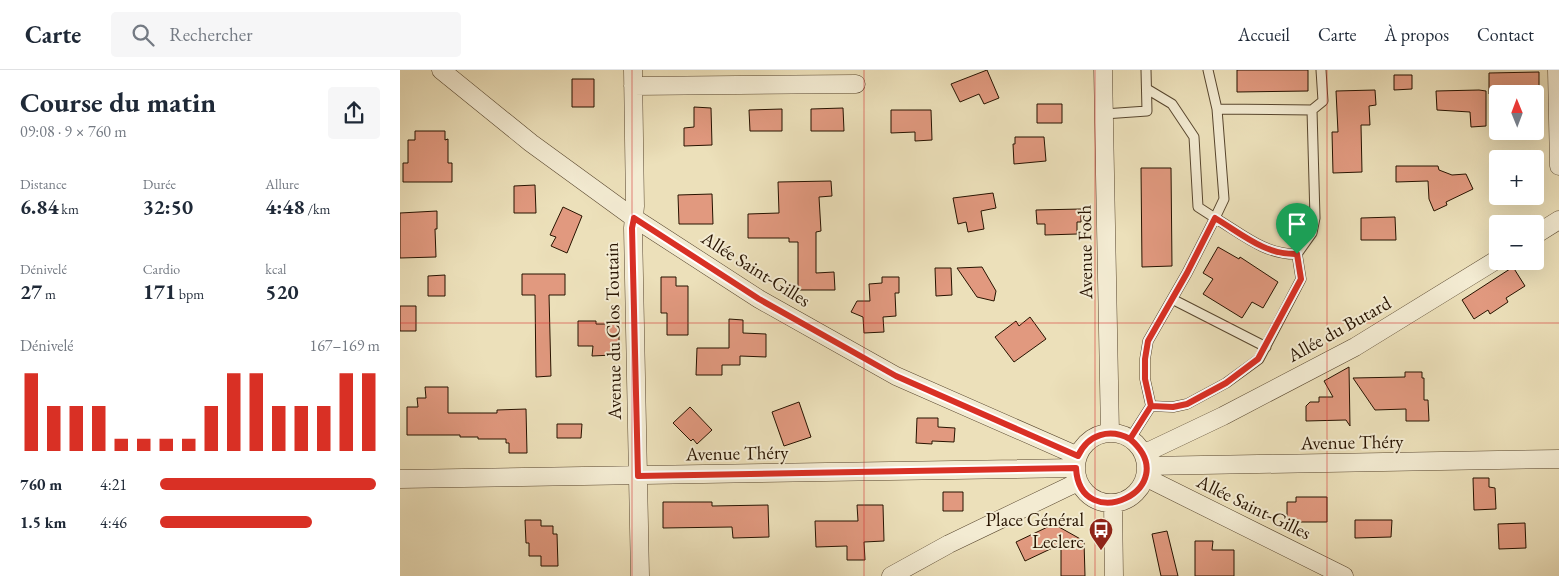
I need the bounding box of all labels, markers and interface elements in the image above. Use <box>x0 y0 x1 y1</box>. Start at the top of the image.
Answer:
search box <box>111 12 461 57</box>
text: Carte <box>25 19 81 50</box>
icon: search <box>129 21 157 49</box>
text: Rechercher <box>169 22 253 47</box>
text: Accueil <box>1238 23 1290 46</box>
text: Carte <box>1318 23 1357 46</box>
text: À propos <box>1385 23 1449 46</box>
text: Contact <box>1477 23 1534 46</box>
text: Course du matin <box>20 84 216 120</box>
north arrow <box>1489 85 1544 140</box>
map controls <box>1489 85 1544 270</box>
button: share <box>328 87 380 139</box>
text: 09:08 · 9 × 760 m <box>20 121 127 142</box>
button: + <box>1489 150 1544 205</box>
text: Distance <box>20 175 67 193</box>
text: Durée <box>143 175 176 193</box>
text: Allure <box>265 175 299 193</box>
text: 6.84 <box>20 193 59 220</box>
text: 32:50 <box>143 193 193 220</box>
text: 4:48 <box>265 193 305 220</box>
text: km <box>59 200 79 218</box>
text: /km <box>305 200 330 218</box>
pin <box>1276 203 1318 254</box>
street label: Avenue Foch <box>1072 204 1098 300</box>
icon: arrive <box>1283 210 1311 238</box>
button: − <box>1489 215 1544 270</box>
street label: Allée Saint-Gilles <box>696 225 815 312</box>
street label: Avenue du Clos Toutain <box>599 242 627 421</box>
text: Dénivelé <box>20 260 67 278</box>
text: Cardio <box>143 260 180 278</box>
text: kcal <box>265 260 286 278</box>
text: 27 <box>20 278 42 305</box>
text: 171 <box>143 278 176 305</box>
text: 520 <box>265 278 299 305</box>
text: m <box>42 285 56 303</box>
text: bpm <box>176 285 204 303</box>
street label: Allée du Butard <box>1282 290 1396 368</box>
text: Dénivelé <box>20 335 74 356</box>
text: 167–169 m <box>309 335 380 356</box>
street label: Avenue Théry <box>1299 429 1404 455</box>
street label: Avenue Théry <box>684 440 789 466</box>
street label: Allée Saint-Gilles <box>1192 468 1315 545</box>
text: 760 m <box>20 474 62 495</box>
text: 4:21 <box>100 474 127 495</box>
place label: Place Général Leclerc <box>986 507 1084 554</box>
text: 1.5 km <box>20 512 66 533</box>
text: 4:46 <box>100 512 127 533</box>
bus stop icon: Place Général Leclerc <box>1088 517 1114 551</box>

